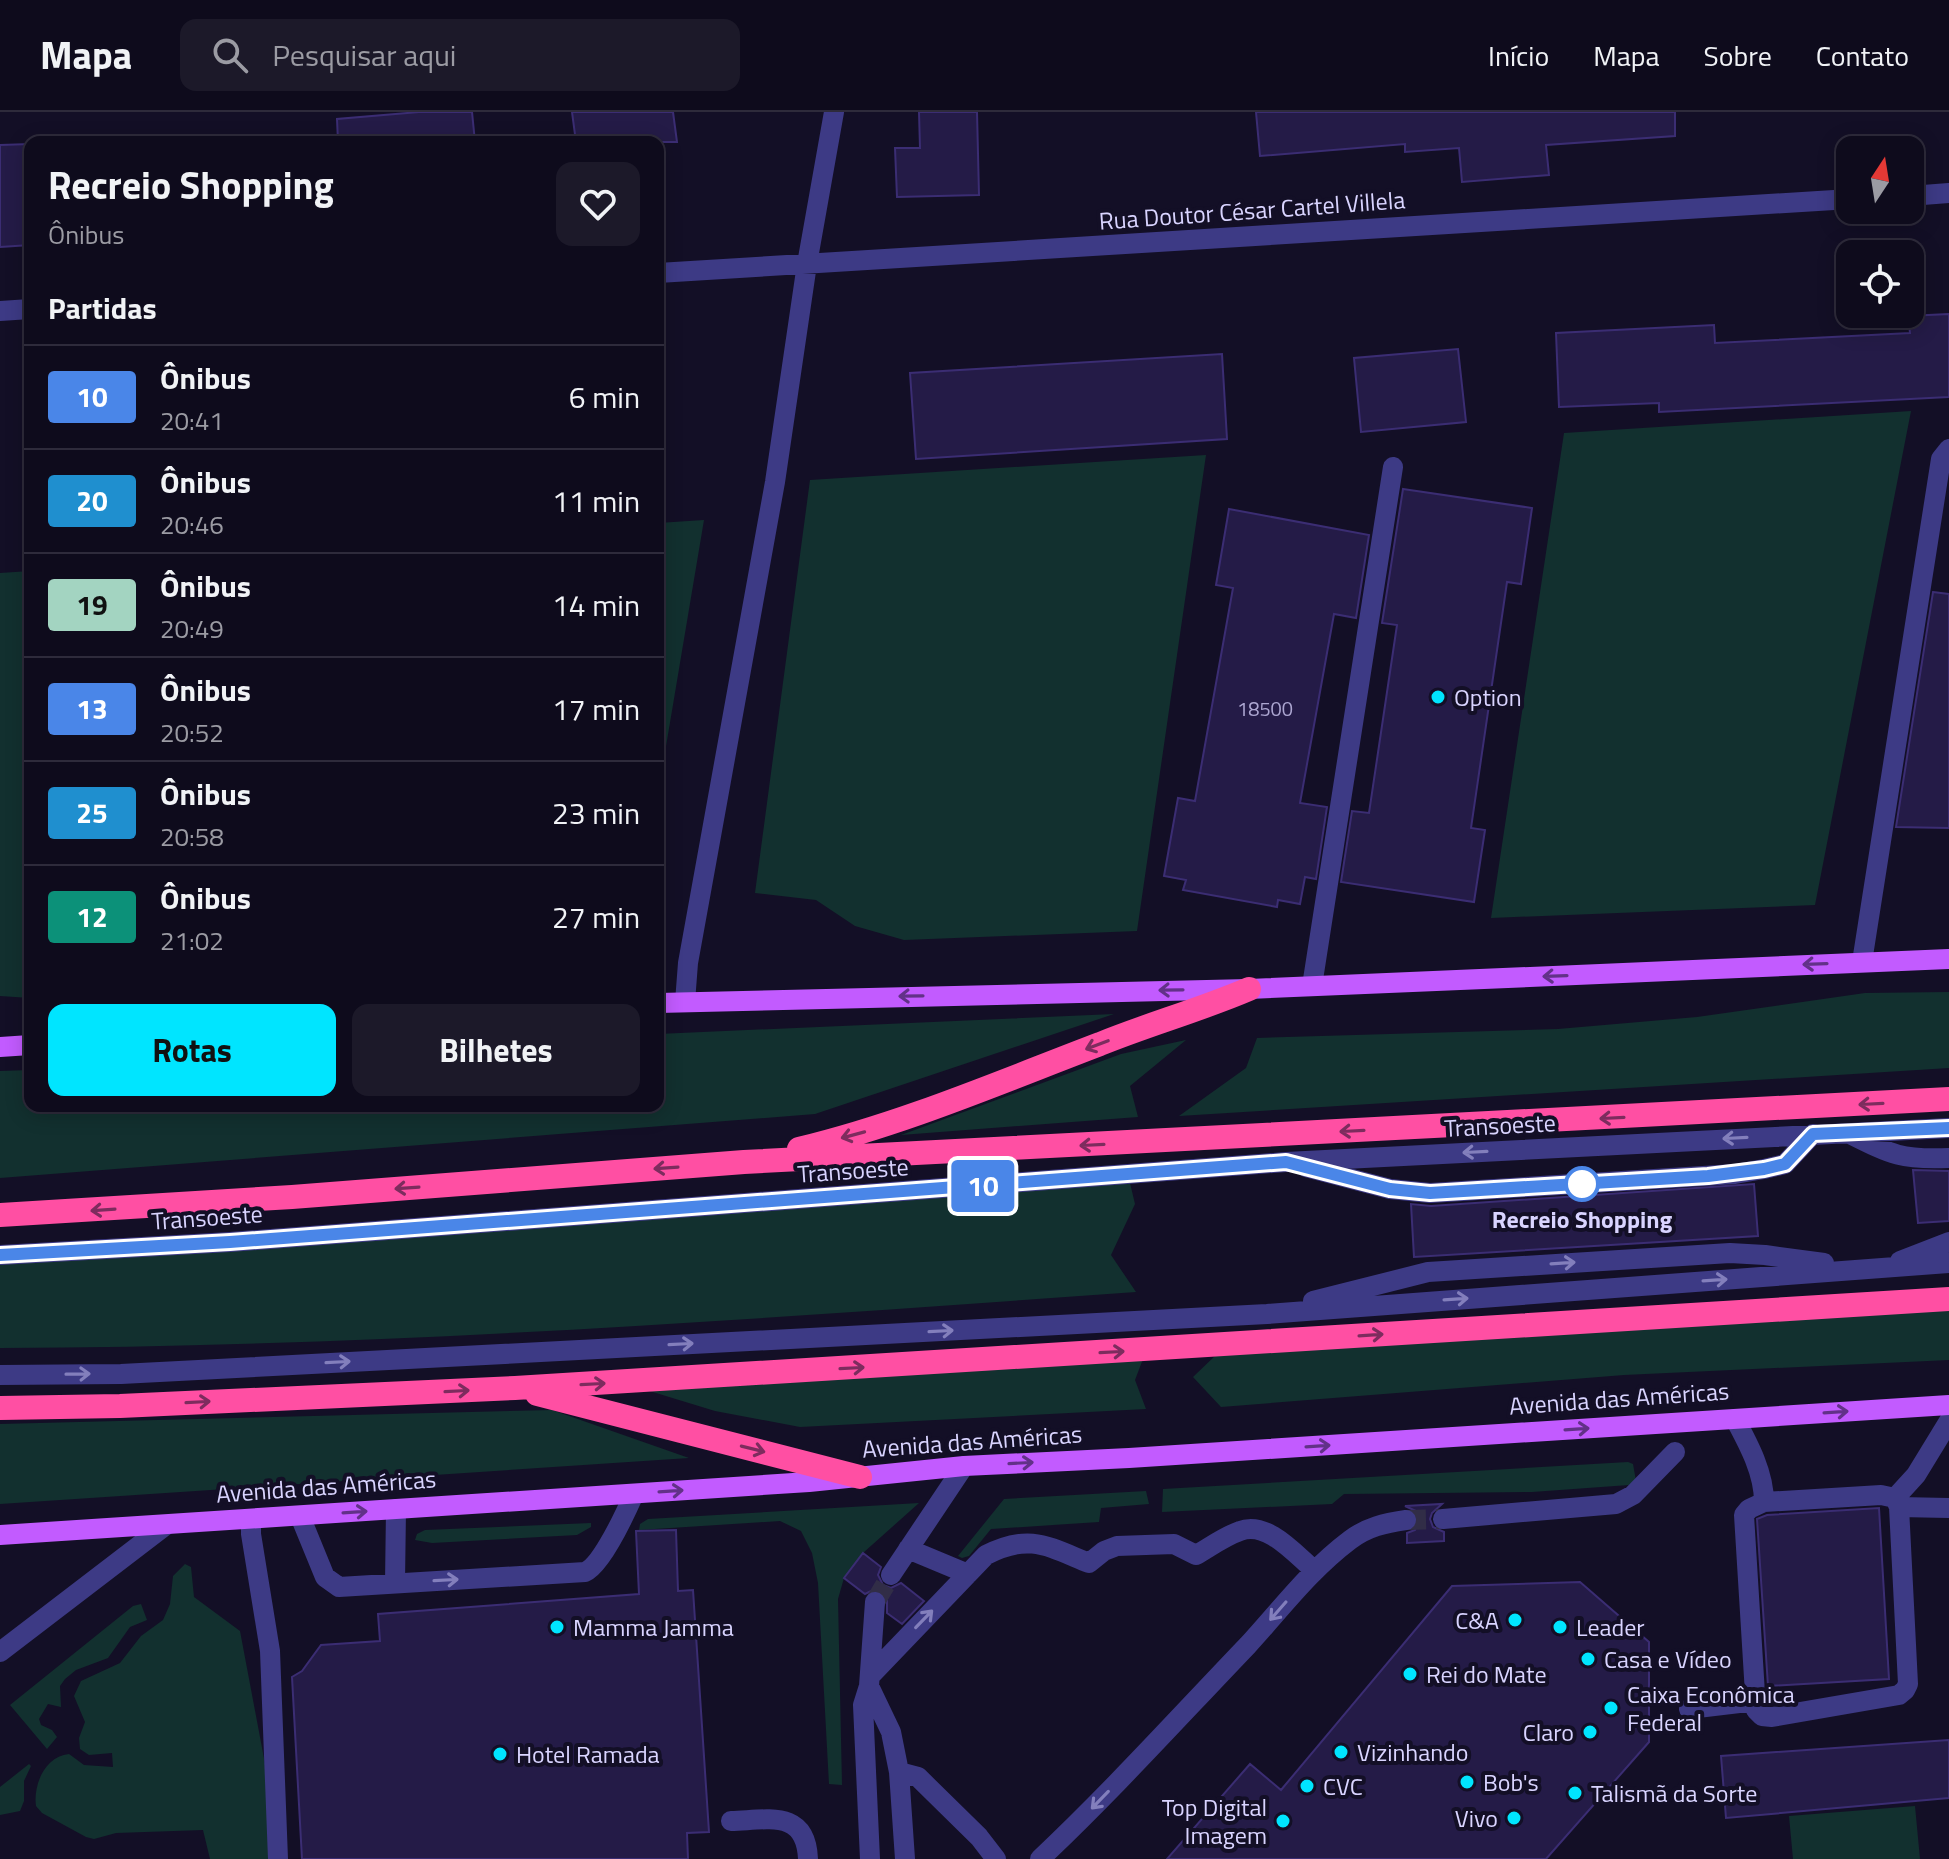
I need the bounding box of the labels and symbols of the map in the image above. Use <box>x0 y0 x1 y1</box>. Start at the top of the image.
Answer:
north arrow <box>1836 136 1924 224</box>
street label: Rua Doutor César Cartel Villela <box>1098 181 1406 239</box>
place label: Option <box>1454 679 1522 715</box>
marker: Option <box>1429 688 1447 706</box>
house number: 18500 <box>1237 693 1293 724</box>
one-way arrow <box>1802 957 1829 972</box>
one-way arrow <box>1542 968 1569 983</box>
one-way arrow <box>1158 983 1185 998</box>
one-way arrow <box>898 989 925 1004</box>
one-way arrow <box>1085 1039 1110 1053</box>
one-way arrow <box>1858 1097 1885 1112</box>
street label: Transoeste <box>1443 1104 1557 1146</box>
one-way arrow <box>1599 1111 1625 1126</box>
one-way arrow <box>1339 1124 1366 1139</box>
one-way arrow <box>841 1129 867 1144</box>
one-way arrow <box>1722 1131 1749 1146</box>
one-way arrow <box>1079 1138 1106 1153</box>
one-way arrow <box>1462 1145 1489 1160</box>
street label: Transoeste <box>796 1148 910 1192</box>
line badge: 10 <box>947 1160 1019 1212</box>
one-way arrow <box>653 1161 680 1176</box>
marker: Recreio Shopping <box>1565 1167 1599 1201</box>
one-way arrow <box>394 1181 421 1196</box>
street label: Transoeste <box>150 1195 264 1239</box>
place label: Recreio Shopping <box>1492 1201 1672 1237</box>
one-way arrow <box>90 1203 117 1218</box>
one-way arrow <box>1549 1256 1576 1271</box>
one-way arrow <box>1701 1272 1728 1287</box>
one-way arrow <box>1442 1291 1469 1306</box>
one-way arrow <box>927 1323 954 1338</box>
one-way arrow <box>1357 1328 1384 1343</box>
one-way arrow <box>667 1337 694 1352</box>
one-way arrow <box>1098 1344 1125 1359</box>
one-way arrow <box>324 1354 351 1369</box>
one-way arrow <box>838 1360 865 1375</box>
one-way arrow <box>64 1366 91 1382</box>
street label: Avenida das Américas <box>1508 1372 1730 1424</box>
one-way arrow <box>579 1376 606 1391</box>
one-way arrow <box>443 1383 470 1398</box>
one-way arrow <box>184 1395 211 1410</box>
one-way arrow <box>1822 1404 1849 1419</box>
street label: Avenida das Américas <box>861 1415 1083 1467</box>
one-way arrow <box>1563 1421 1590 1436</box>
one-way arrow <box>1304 1438 1330 1453</box>
one-way arrow <box>740 1443 766 1458</box>
one-way arrow <box>1007 1456 1034 1471</box>
street label: Avenida das Américas <box>215 1460 437 1512</box>
one-way arrow <box>657 1483 684 1498</box>
one-way arrow <box>341 1504 368 1519</box>
one-way arrow <box>432 1572 459 1587</box>
one-way arrow <box>1269 1601 1287 1621</box>
place label: C&A <box>1455 1602 1499 1638</box>
place label: Mamma Jamma <box>573 1609 734 1645</box>
place label: Leader <box>1576 1609 1645 1645</box>
one-way arrow <box>914 1610 933 1629</box>
marker: C&A <box>1506 1611 1524 1629</box>
marker: Mamma Jamma <box>548 1618 566 1636</box>
marker: Leader <box>1551 1618 1569 1636</box>
place label: Casa e Vídeo <box>1604 1641 1732 1677</box>
marker: Casa e Vídeo <box>1579 1650 1597 1668</box>
place label: Rei do Mate <box>1426 1656 1547 1692</box>
marker: Rei do Mate <box>1401 1665 1419 1683</box>
place label: Caixa Econômica Federal <box>1627 1676 1795 1740</box>
marker: Caixa Econômica Federal <box>1602 1699 1620 1717</box>
place label: Claro <box>1523 1714 1574 1750</box>
marker: Claro <box>1581 1723 1599 1741</box>
place label: Vizinhando <box>1357 1734 1468 1770</box>
place label: Hotel Ramada <box>516 1736 660 1772</box>
marker: Vizinhando <box>1332 1743 1350 1761</box>
marker: Hotel Ramada <box>491 1745 509 1763</box>
place label: Bob's <box>1483 1764 1539 1800</box>
place label: CVC <box>1323 1768 1363 1804</box>
marker: Bob's <box>1458 1773 1476 1791</box>
place label: Talismã da Sorte <box>1591 1775 1757 1811</box>
marker: CVC <box>1298 1777 1316 1795</box>
marker: Talismã da Sorte <box>1566 1784 1584 1802</box>
place label: Top Digital Imagem <box>1162 1789 1267 1853</box>
one-way arrow <box>1090 1790 1109 1810</box>
place label: Vivo <box>1455 1800 1498 1836</box>
marker: Vivo <box>1505 1809 1523 1827</box>
marker: Top Digital Imagem <box>1274 1812 1292 1830</box>

